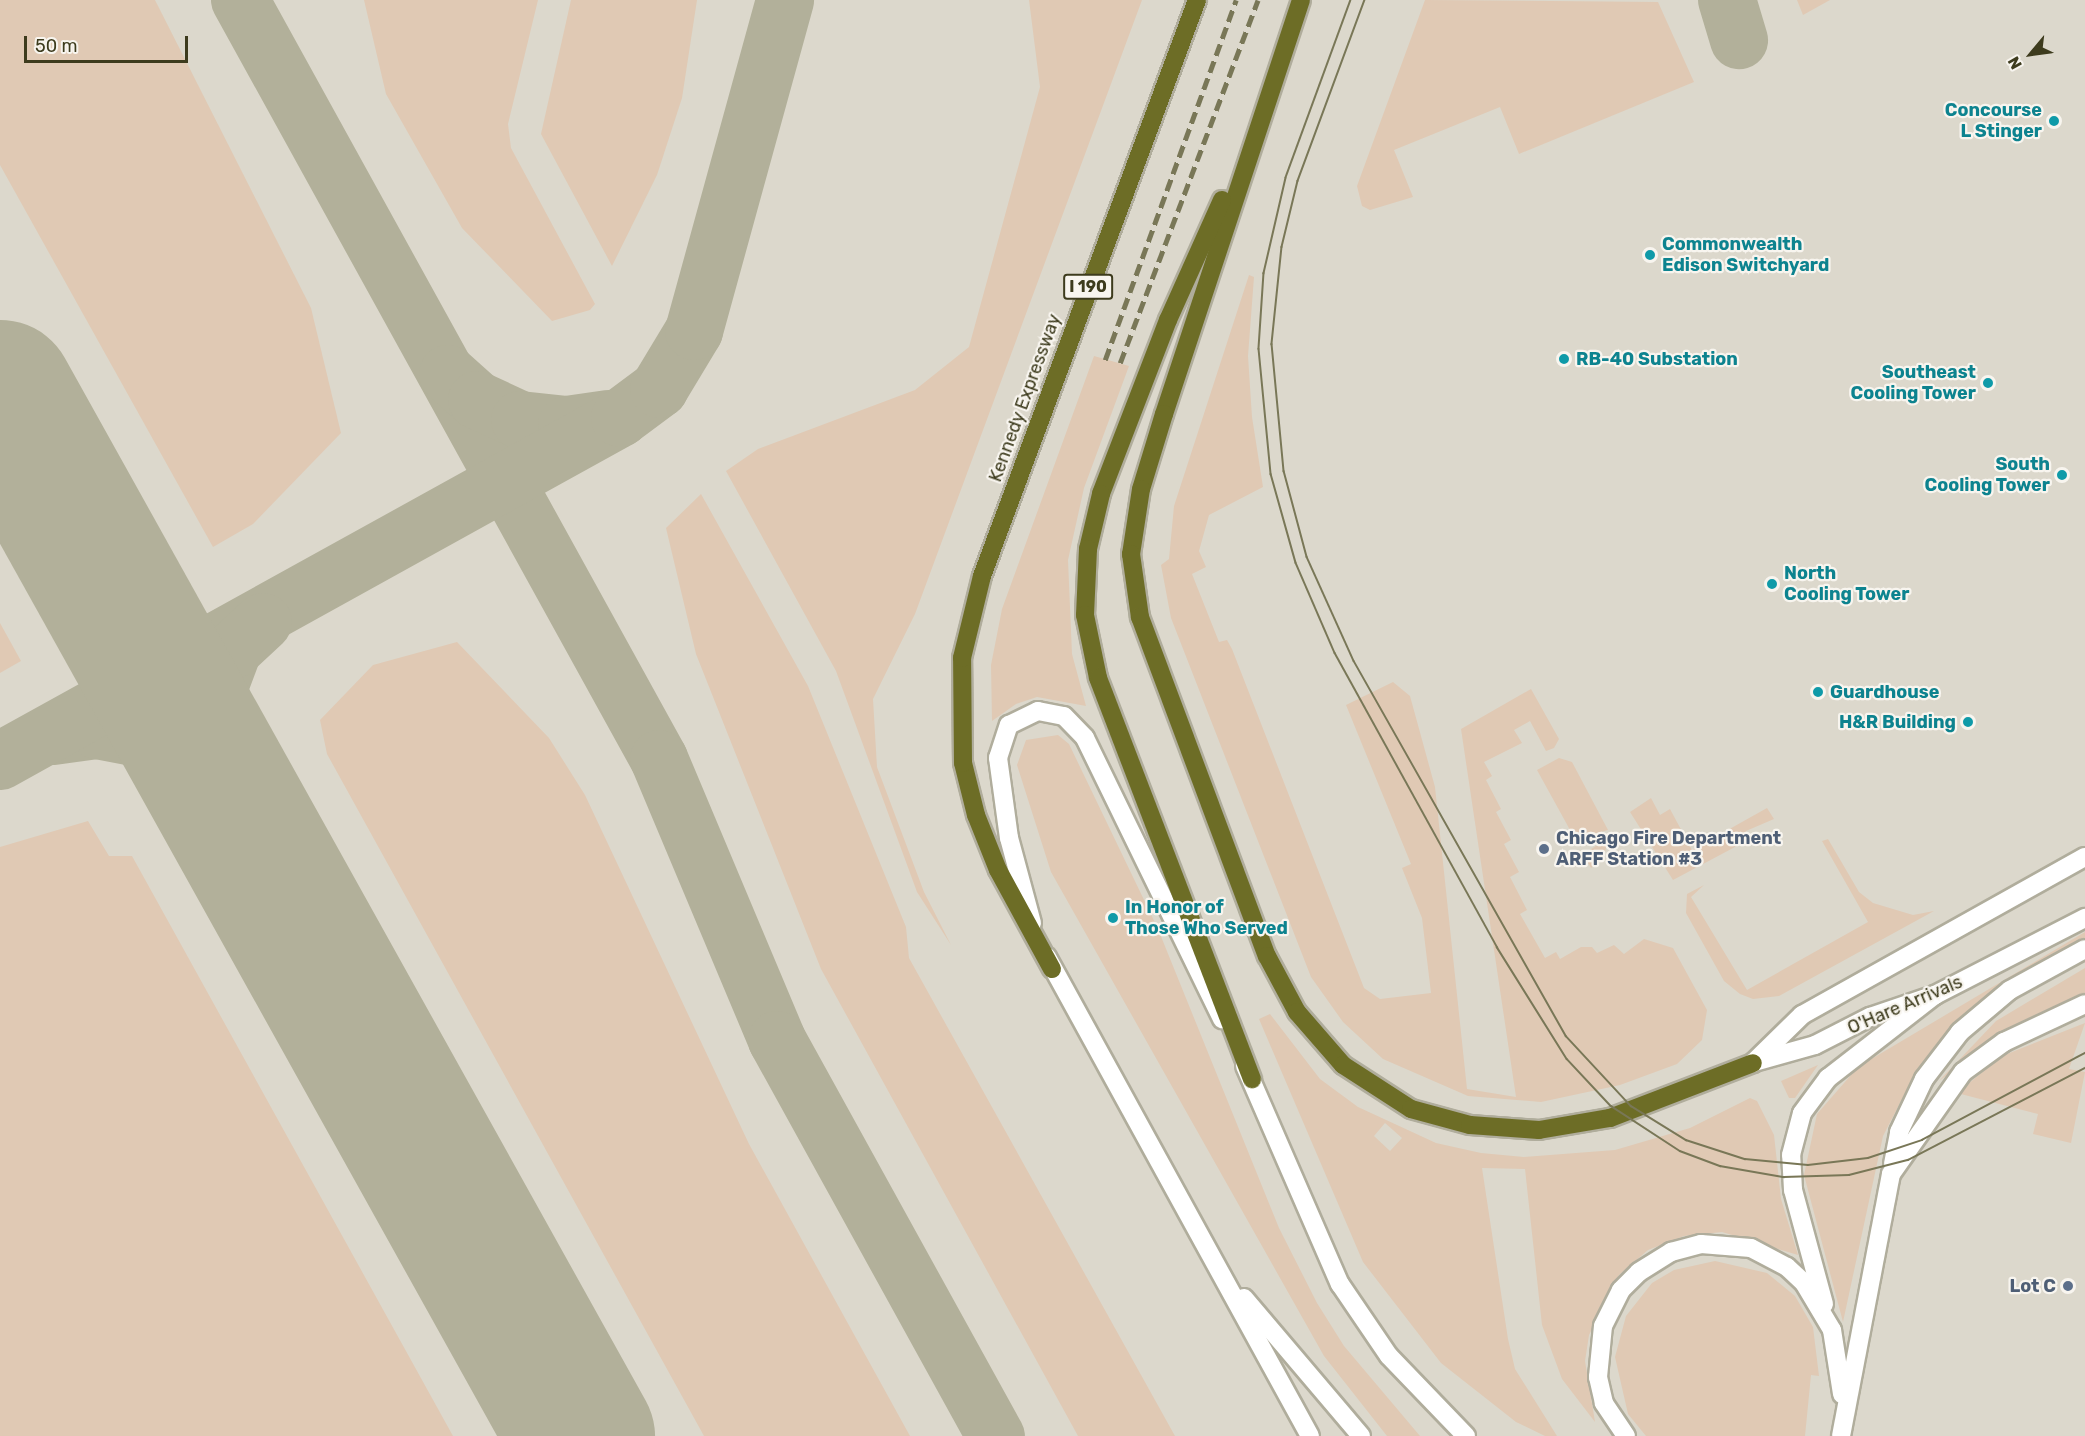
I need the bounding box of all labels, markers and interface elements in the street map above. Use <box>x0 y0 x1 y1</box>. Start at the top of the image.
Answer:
scale bar <box>27 24 190 62</box>
north arrow <box>2001 24 2061 84</box>
text: 50 m <box>35 35 78 57</box>
text: N <box>2004 53 2026 73</box>
place label: Concourse L Stinger <box>1945 100 2042 142</box>
marker: Concourse L Stinger <box>2047 114 2061 128</box>
place label: Commonwealth Edison Switchyard <box>1662 234 1829 276</box>
marker: Commonwealth Edison Switchyard <box>1643 248 1657 262</box>
road number: I 190 <box>1062 274 1114 300</box>
street label: Kennedy Expressway <box>985 311 1065 485</box>
place label: RB-40 Substation <box>1576 348 1738 370</box>
marker: RB-40 Substation <box>1557 352 1571 366</box>
place label: Southeast Cooling Tower <box>1850 362 1976 404</box>
marker: Southeast Cooling Tower <box>1981 376 1995 390</box>
place label: South Cooling Tower <box>1924 454 2050 496</box>
marker: South Cooling Tower <box>2055 468 2069 482</box>
place label: North Cooling Tower <box>1784 563 1910 606</box>
marker: North Cooling Tower <box>1765 577 1779 591</box>
place label: Guardhouse <box>1830 681 1939 703</box>
marker: Guardhouse <box>1811 685 1825 699</box>
place label: H&R Building <box>1839 711 1956 733</box>
marker: H&R Building <box>1961 715 1975 729</box>
place label: Chicago Fire Department ARFF Station #3 <box>1556 828 1781 870</box>
marker: Chicago Fire Department ARFF Station #3 <box>1537 842 1551 856</box>
place label: In Honor of Those Who Served <box>1125 897 1288 940</box>
marker: In Honor of Those Who Served <box>1106 911 1120 925</box>
street label: O'Hare Arrivals <box>1844 971 1966 1039</box>
place label: Lot C <box>2010 1275 2056 1297</box>
marker: Lot C <box>2061 1279 2075 1293</box>

